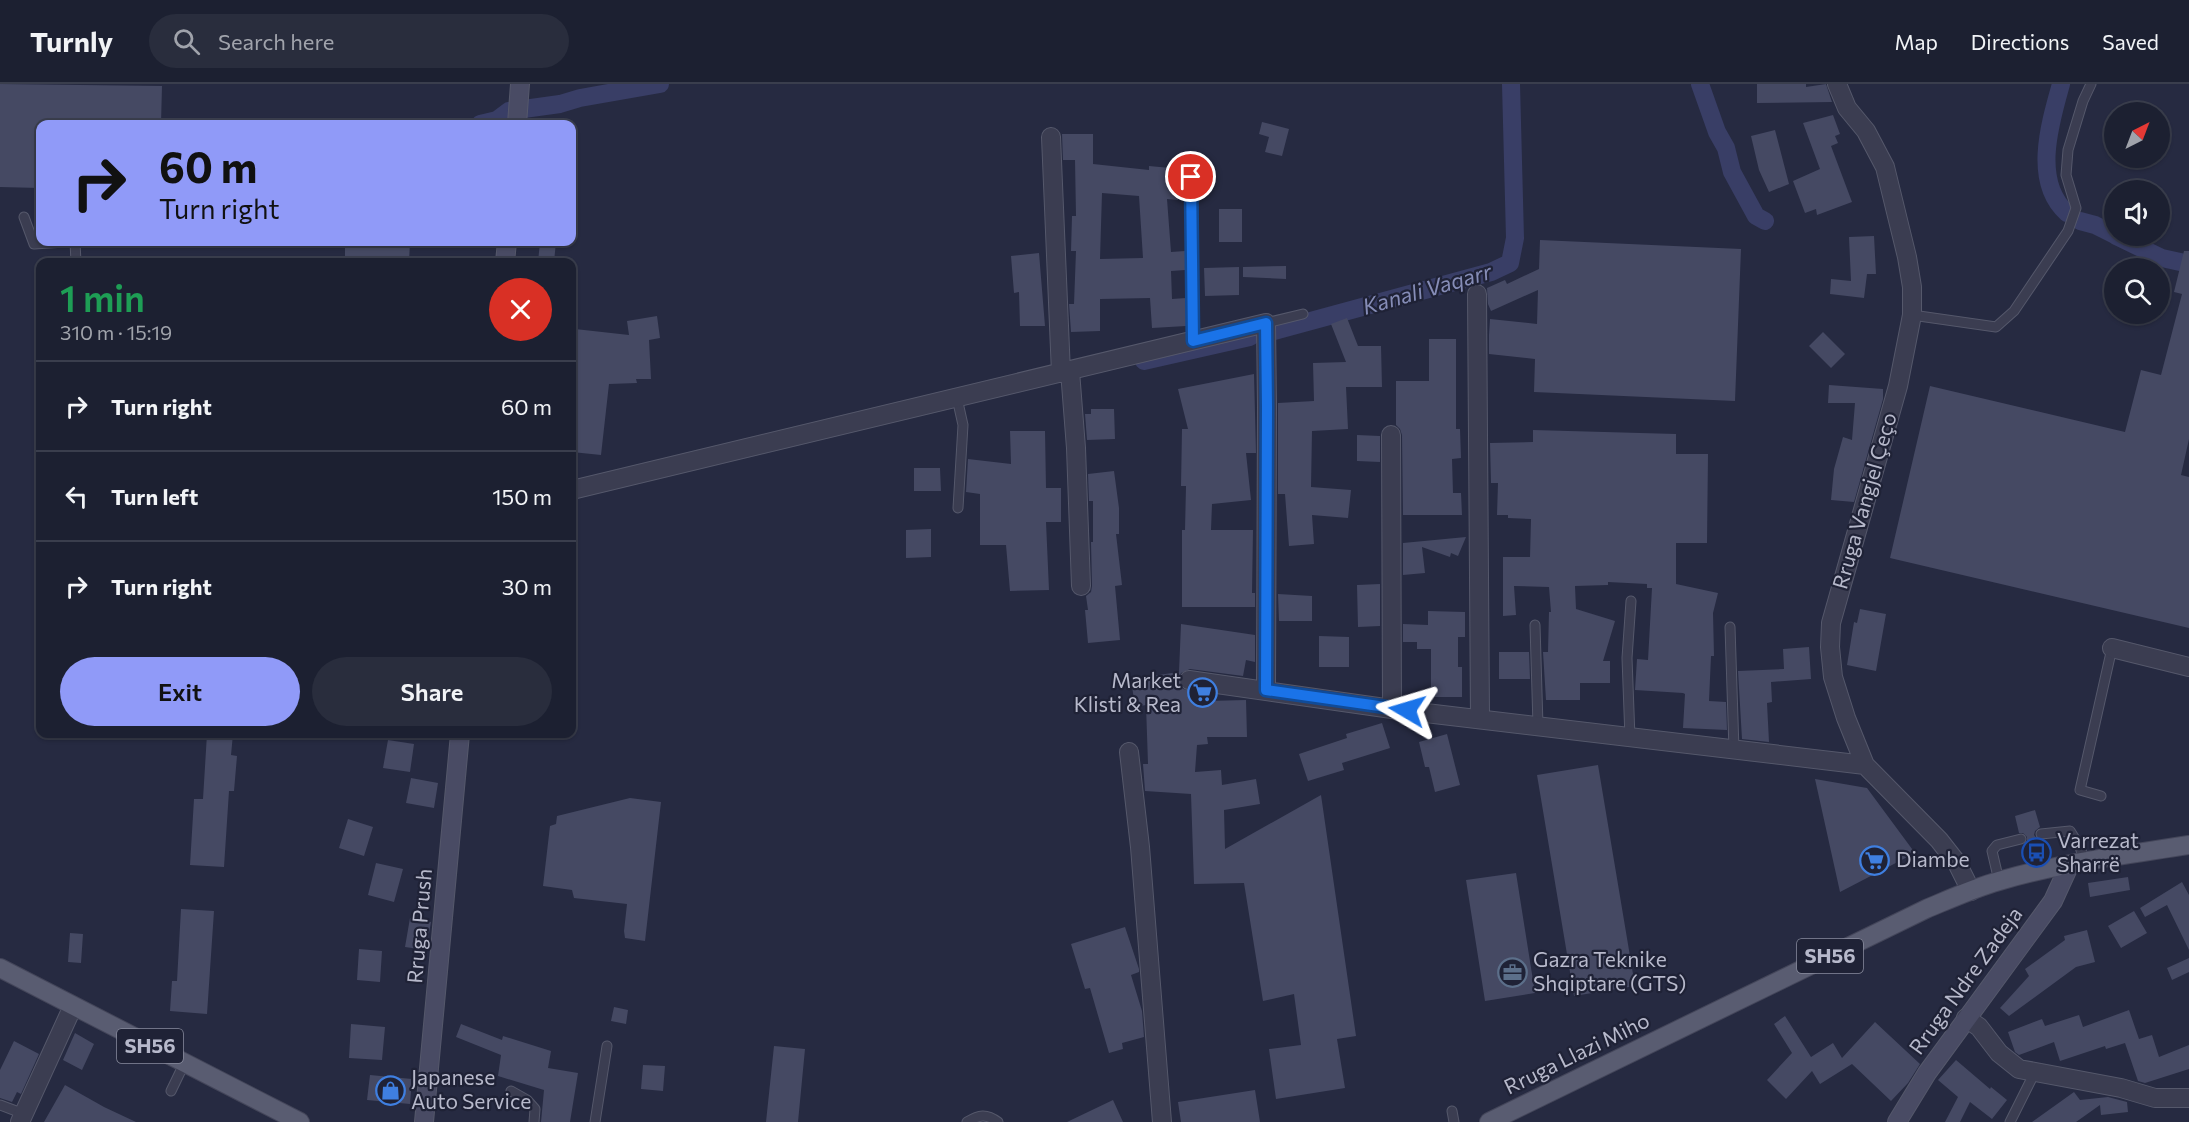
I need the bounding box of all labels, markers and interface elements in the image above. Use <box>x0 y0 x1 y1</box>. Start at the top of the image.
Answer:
search box <box>149 14 569 68</box>
text: Turnly <box>30 24 113 58</box>
icon: search <box>170 25 203 58</box>
text: Search here <box>218 28 334 55</box>
text: Map <box>1895 29 1938 54</box>
text: Directions <box>1971 29 2069 54</box>
text: Saved <box>2102 29 2159 54</box>
north arrow <box>2104 102 2170 168</box>
map controls <box>2104 102 2170 324</box>
text: 60 m <box>159 140 258 192</box>
icon: right <box>60 144 138 222</box>
pin <box>1165 151 1216 202</box>
icon: arrive <box>1174 160 1207 193</box>
button: sound <box>2104 180 2170 246</box>
text: Turn right <box>159 192 279 225</box>
water label: Kanali Vaqarr <box>1359 257 1496 320</box>
button: search <box>2104 258 2170 324</box>
text: 1 min <box>60 275 145 319</box>
button: close <box>489 278 552 341</box>
text: 310 m · 15:19 <box>60 320 172 344</box>
icon: right <box>60 390 93 423</box>
text: Turn right <box>111 393 212 420</box>
text: 60 m <box>501 393 552 420</box>
street label: Rruga Vangjel Çeço <box>1826 410 1901 592</box>
icon: left <box>60 480 93 513</box>
text: Turn left <box>111 483 198 510</box>
text: 150 m <box>492 483 552 510</box>
icon: right <box>60 570 93 603</box>
text: Turn right <box>111 573 212 600</box>
text: 30 m <box>502 573 552 600</box>
button: Exit <box>60 657 300 726</box>
button: Share <box>312 657 552 726</box>
place label: Market Klisti & Rea <box>1074 667 1181 716</box>
supermarket icon: Market Klisti & Rea <box>1186 677 1218 709</box>
position arrow <box>1375 678 1439 742</box>
place label: Varrezat Sharrë <box>2057 827 2139 876</box>
bus stop icon: Varrezat Sharrë <box>2020 837 2052 869</box>
supermarket icon: Diambe <box>1859 844 1891 876</box>
place label: Diambe <box>1896 846 1970 871</box>
street label: Rruga Prush <box>401 867 436 984</box>
street label: Rruga Ndre Zadeja <box>1903 902 2027 1059</box>
road number: SH56 <box>1797 939 1863 973</box>
place label: Gazra Teknike Shqiptare (GTS) <box>1533 946 1686 995</box>
office icon: Gazra Teknike Shqiptare (GTS) <box>1496 956 1528 988</box>
street label: Rruga Llazi Miho <box>1500 1007 1653 1099</box>
road number: SH56 <box>117 1029 183 1063</box>
place label: Japanese Auto Service <box>411 1064 531 1113</box>
shop icon: Japanese Auto Service <box>374 1074 406 1106</box>

